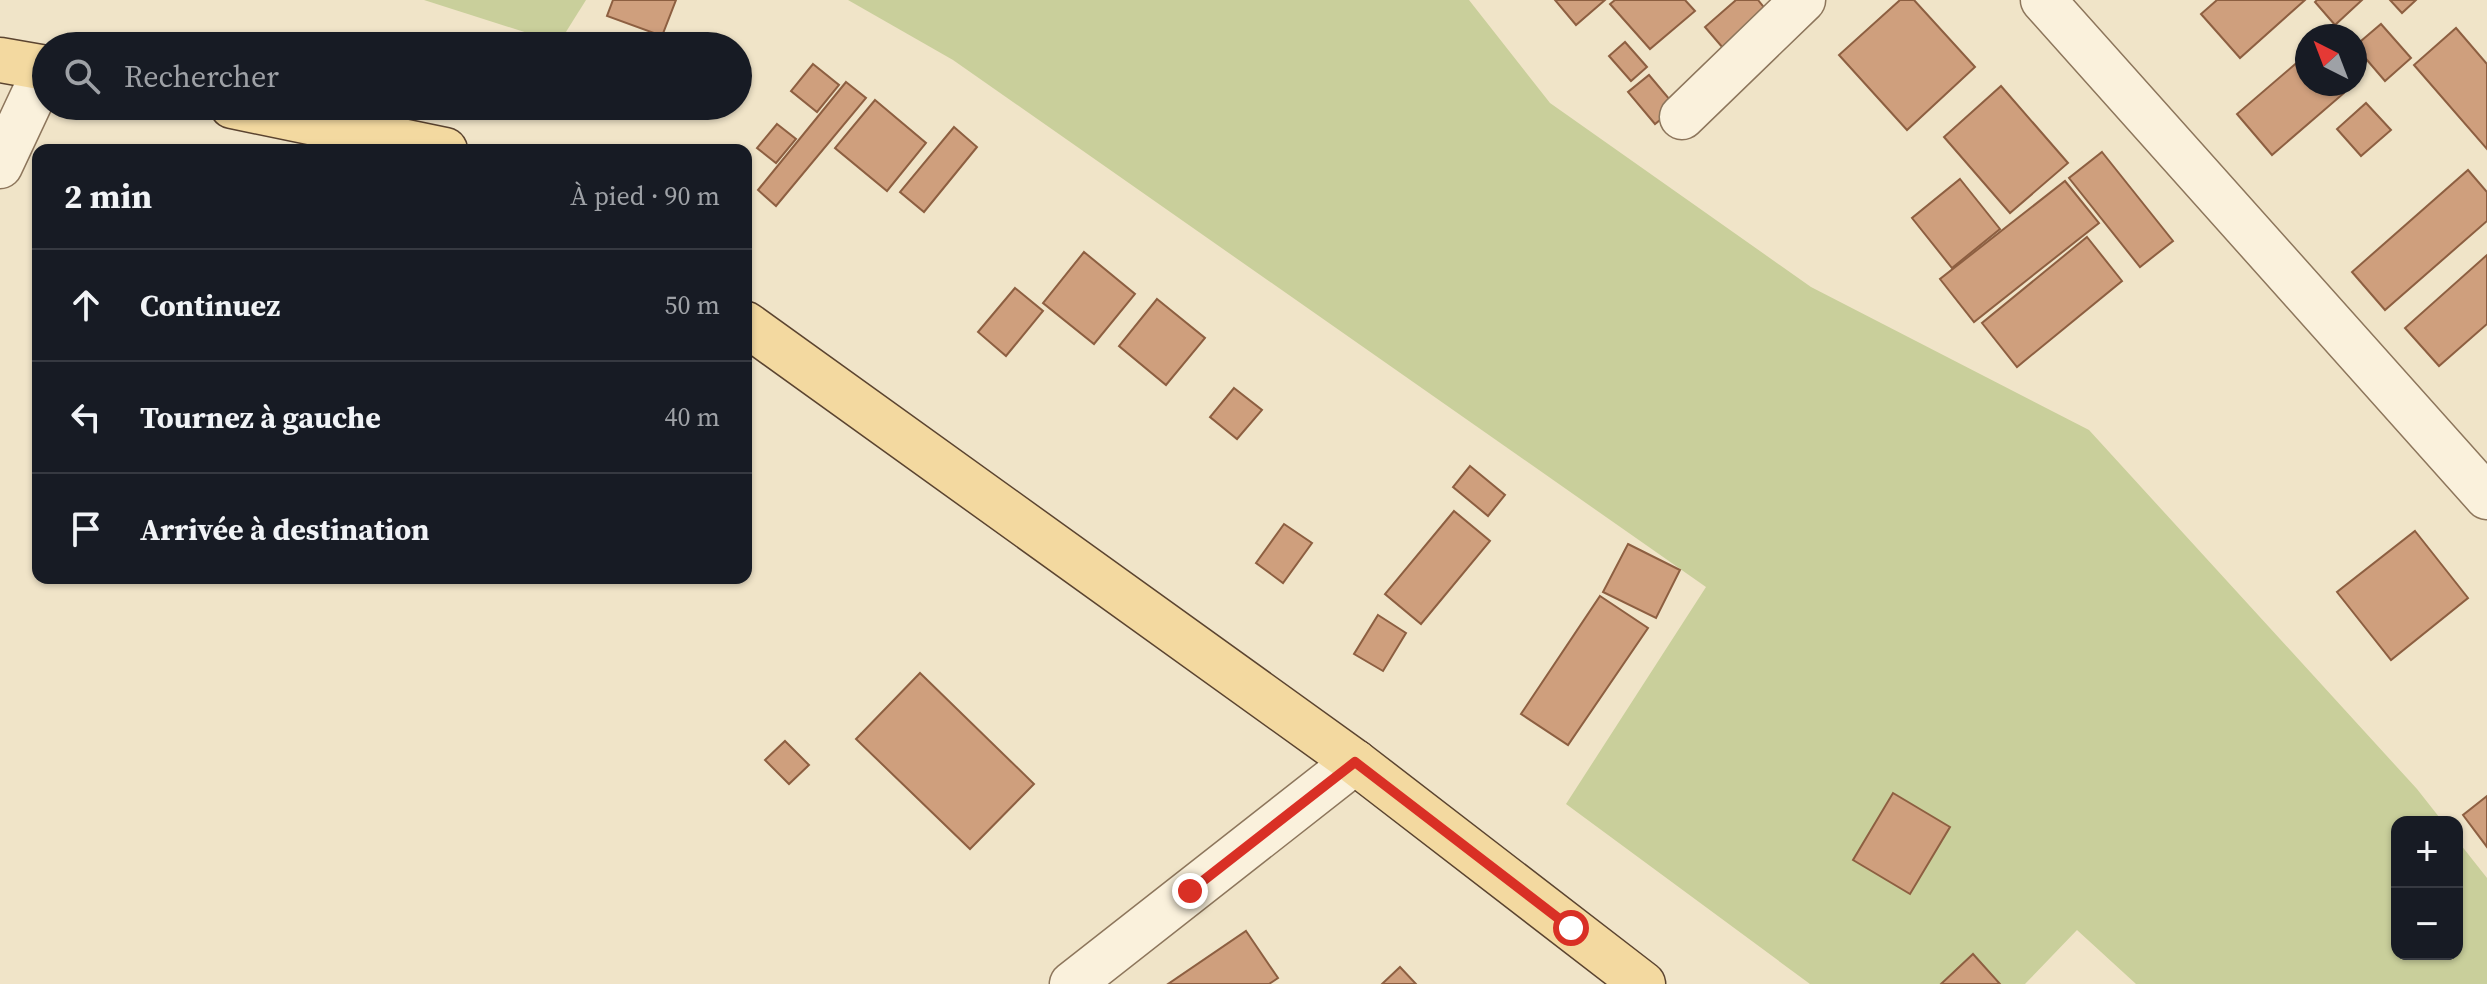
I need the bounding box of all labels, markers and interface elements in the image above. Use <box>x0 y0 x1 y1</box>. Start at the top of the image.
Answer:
north arrow <box>2295 24 2367 96</box>
search box <box>32 32 752 120</box>
icon: search <box>60 54 104 98</box>
text: Rechercher <box>124 56 279 97</box>
text: 2 min <box>64 173 152 219</box>
text: À pied · 90 m <box>570 178 720 214</box>
icon: ahead <box>64 283 108 327</box>
text: Continuez <box>140 285 280 326</box>
text: 50 m <box>665 287 720 323</box>
icon: left <box>64 395 108 439</box>
text: Tournez à gauche <box>140 397 381 438</box>
text: 40 m <box>665 399 720 435</box>
icon: arrive <box>64 507 108 551</box>
text: Arrivée à destination <box>140 509 430 550</box>
map controls <box>2391 816 2463 960</box>
button: + <box>2391 816 2463 888</box>
route end <box>1172 873 1208 909</box>
button: − <box>2391 888 2463 960</box>
route start <box>1553 910 1589 946</box>

